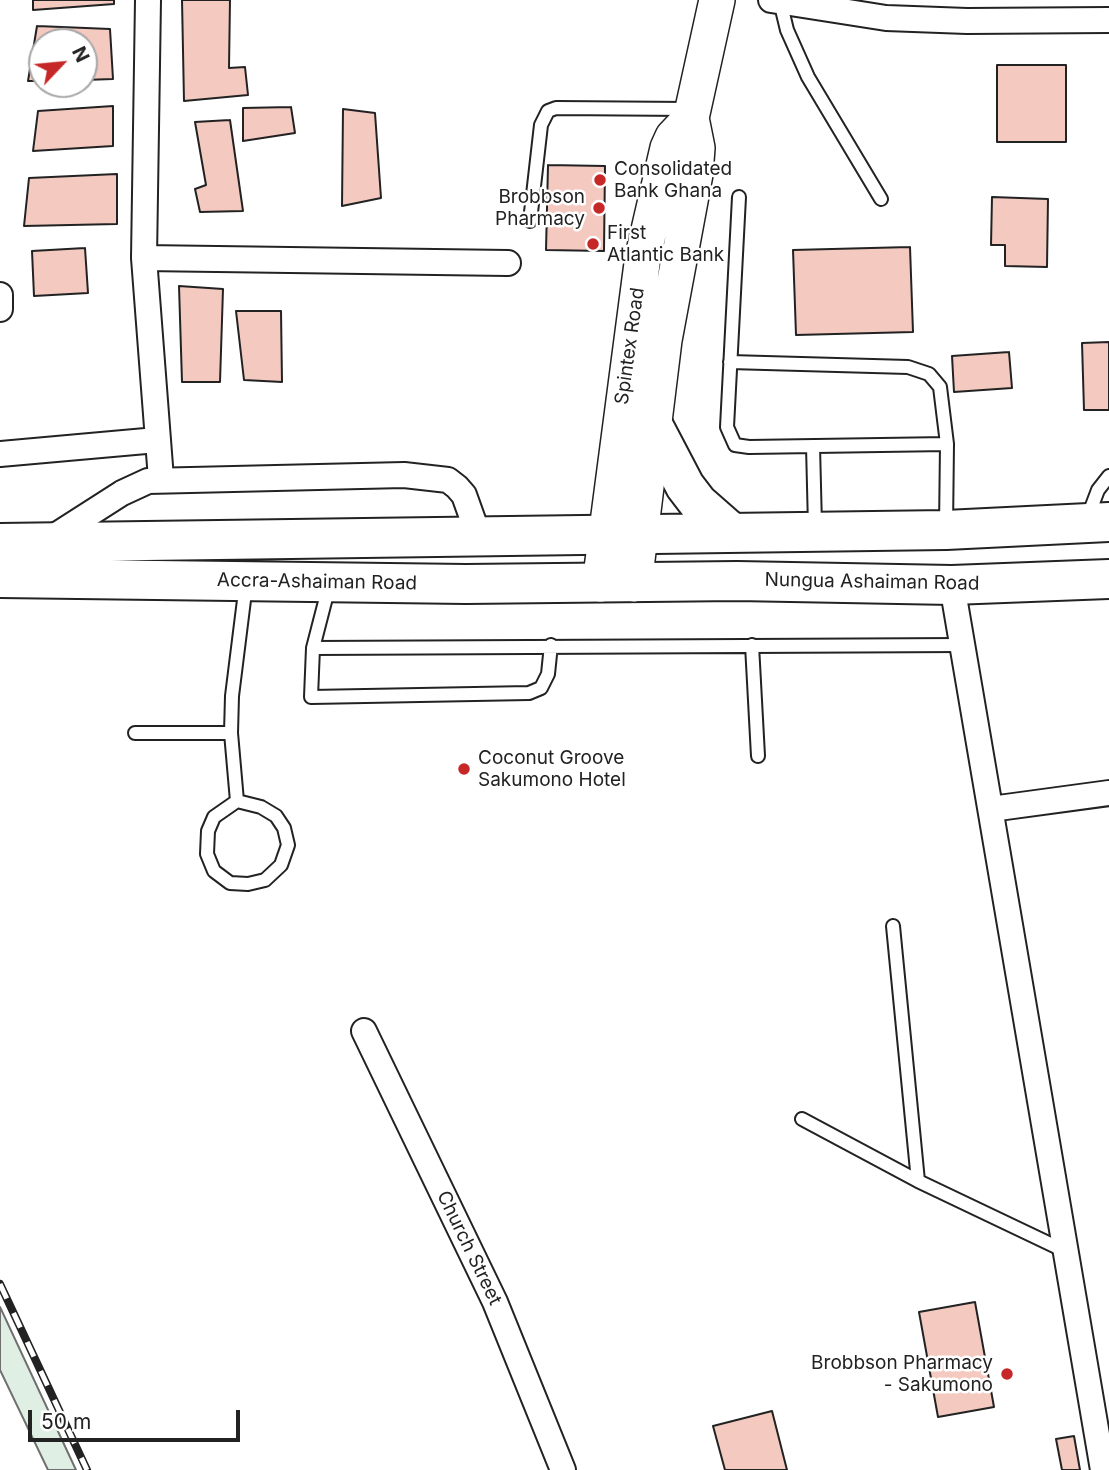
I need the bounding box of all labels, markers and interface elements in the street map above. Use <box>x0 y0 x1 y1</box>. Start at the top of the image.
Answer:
north arrow <box>28 28 98 98</box>
text: N <box>67 43 94 66</box>
place label: Consolidated Bank Ghana <box>614 158 732 202</box>
marker: Consolidated Bank Ghana <box>592 172 608 188</box>
place label: Brobbson Pharmacy <box>495 186 585 230</box>
marker: Brobbson Pharmacy <box>591 200 607 216</box>
place label: First Atlantic Bank <box>607 222 724 266</box>
marker: First Atlantic Bank <box>585 236 601 252</box>
street label: Spintex Road <box>611 286 649 406</box>
street label: Accra-Ashaiman Road <box>217 569 417 595</box>
street label: Nungua Ashaiman Road <box>764 569 980 595</box>
place label: Coconut Groove Sakumono Hotel <box>478 747 626 791</box>
marker: Coconut Groove Sakumono Hotel <box>456 761 472 777</box>
street label: Church Street <box>432 1187 506 1309</box>
place label: Brobbson Pharmacy - Sakumono <box>811 1352 993 1396</box>
marker: Brobbson Pharmacy - Sakumono <box>999 1366 1015 1382</box>
scale bar <box>32 1396 243 1440</box>
text: 50 m <box>41 1409 91 1434</box>

